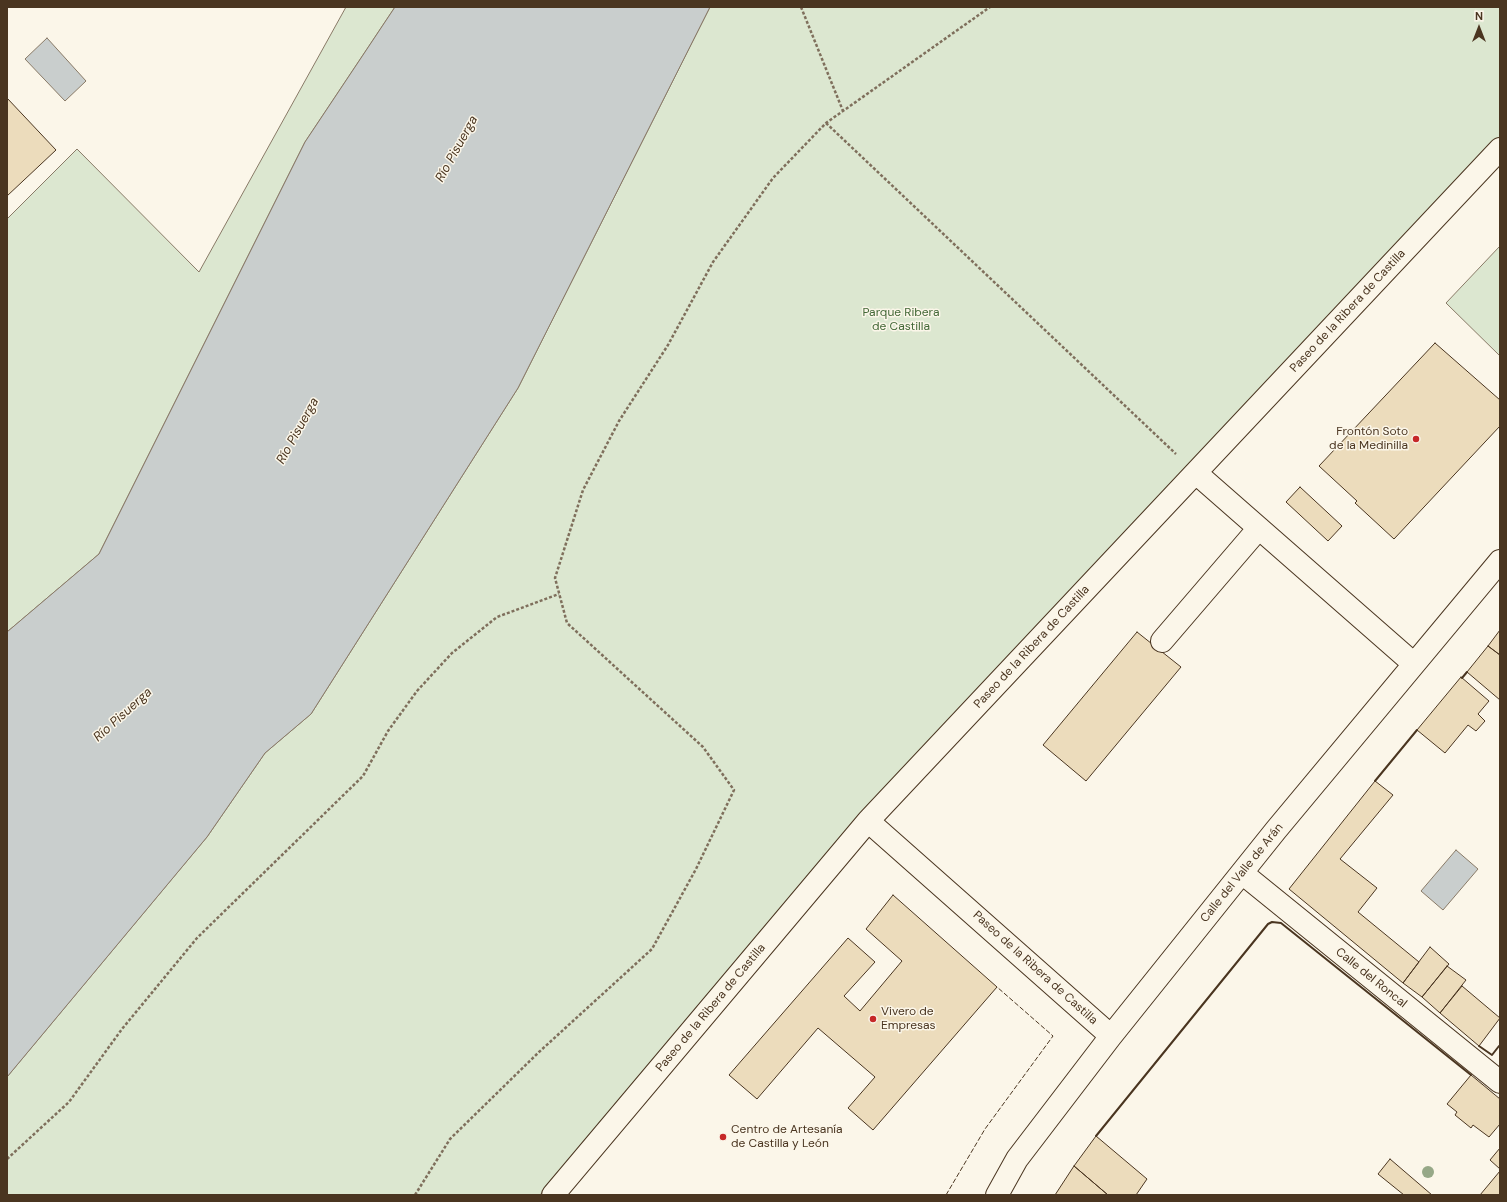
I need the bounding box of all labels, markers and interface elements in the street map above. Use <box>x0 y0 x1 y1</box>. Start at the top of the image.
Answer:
north arrow <box>1459 8 1499 48</box>
text: N <box>1475 9 1483 23</box>
water label: Río Pisuerga <box>432 113 482 185</box>
street label: Paseo de la Ribera de Castilla <box>1287 247 1409 375</box>
park label: Parque Ribera de Castilla <box>862 306 940 334</box>
water label: Río Pisuerga <box>273 395 323 467</box>
place label: Frontón Soto de la Medinilla <box>1329 425 1408 453</box>
marker: Frontón Soto de la Medinilla <box>1411 434 1421 444</box>
street label: Paseo de la Ribera de Castilla <box>971 583 1093 711</box>
water label: Río Pisuerga <box>90 685 156 745</box>
street label: Calle del Valle de Arán <box>1198 821 1286 925</box>
street label: Paseo de la Ribera de Castilla <box>970 908 1100 1028</box>
street label: Paseo de la Ribera de Castilla <box>653 941 769 1075</box>
street label: Calle del Roncal <box>1332 945 1410 1011</box>
place label: Vivero de Empresas <box>881 1005 936 1033</box>
marker: Vivero de Empresas <box>868 1014 878 1024</box>
place label: Centro de Artesanía de Castilla y León <box>731 1123 842 1151</box>
marker: Centro de Artesanía de Castilla y León <box>718 1132 728 1142</box>

